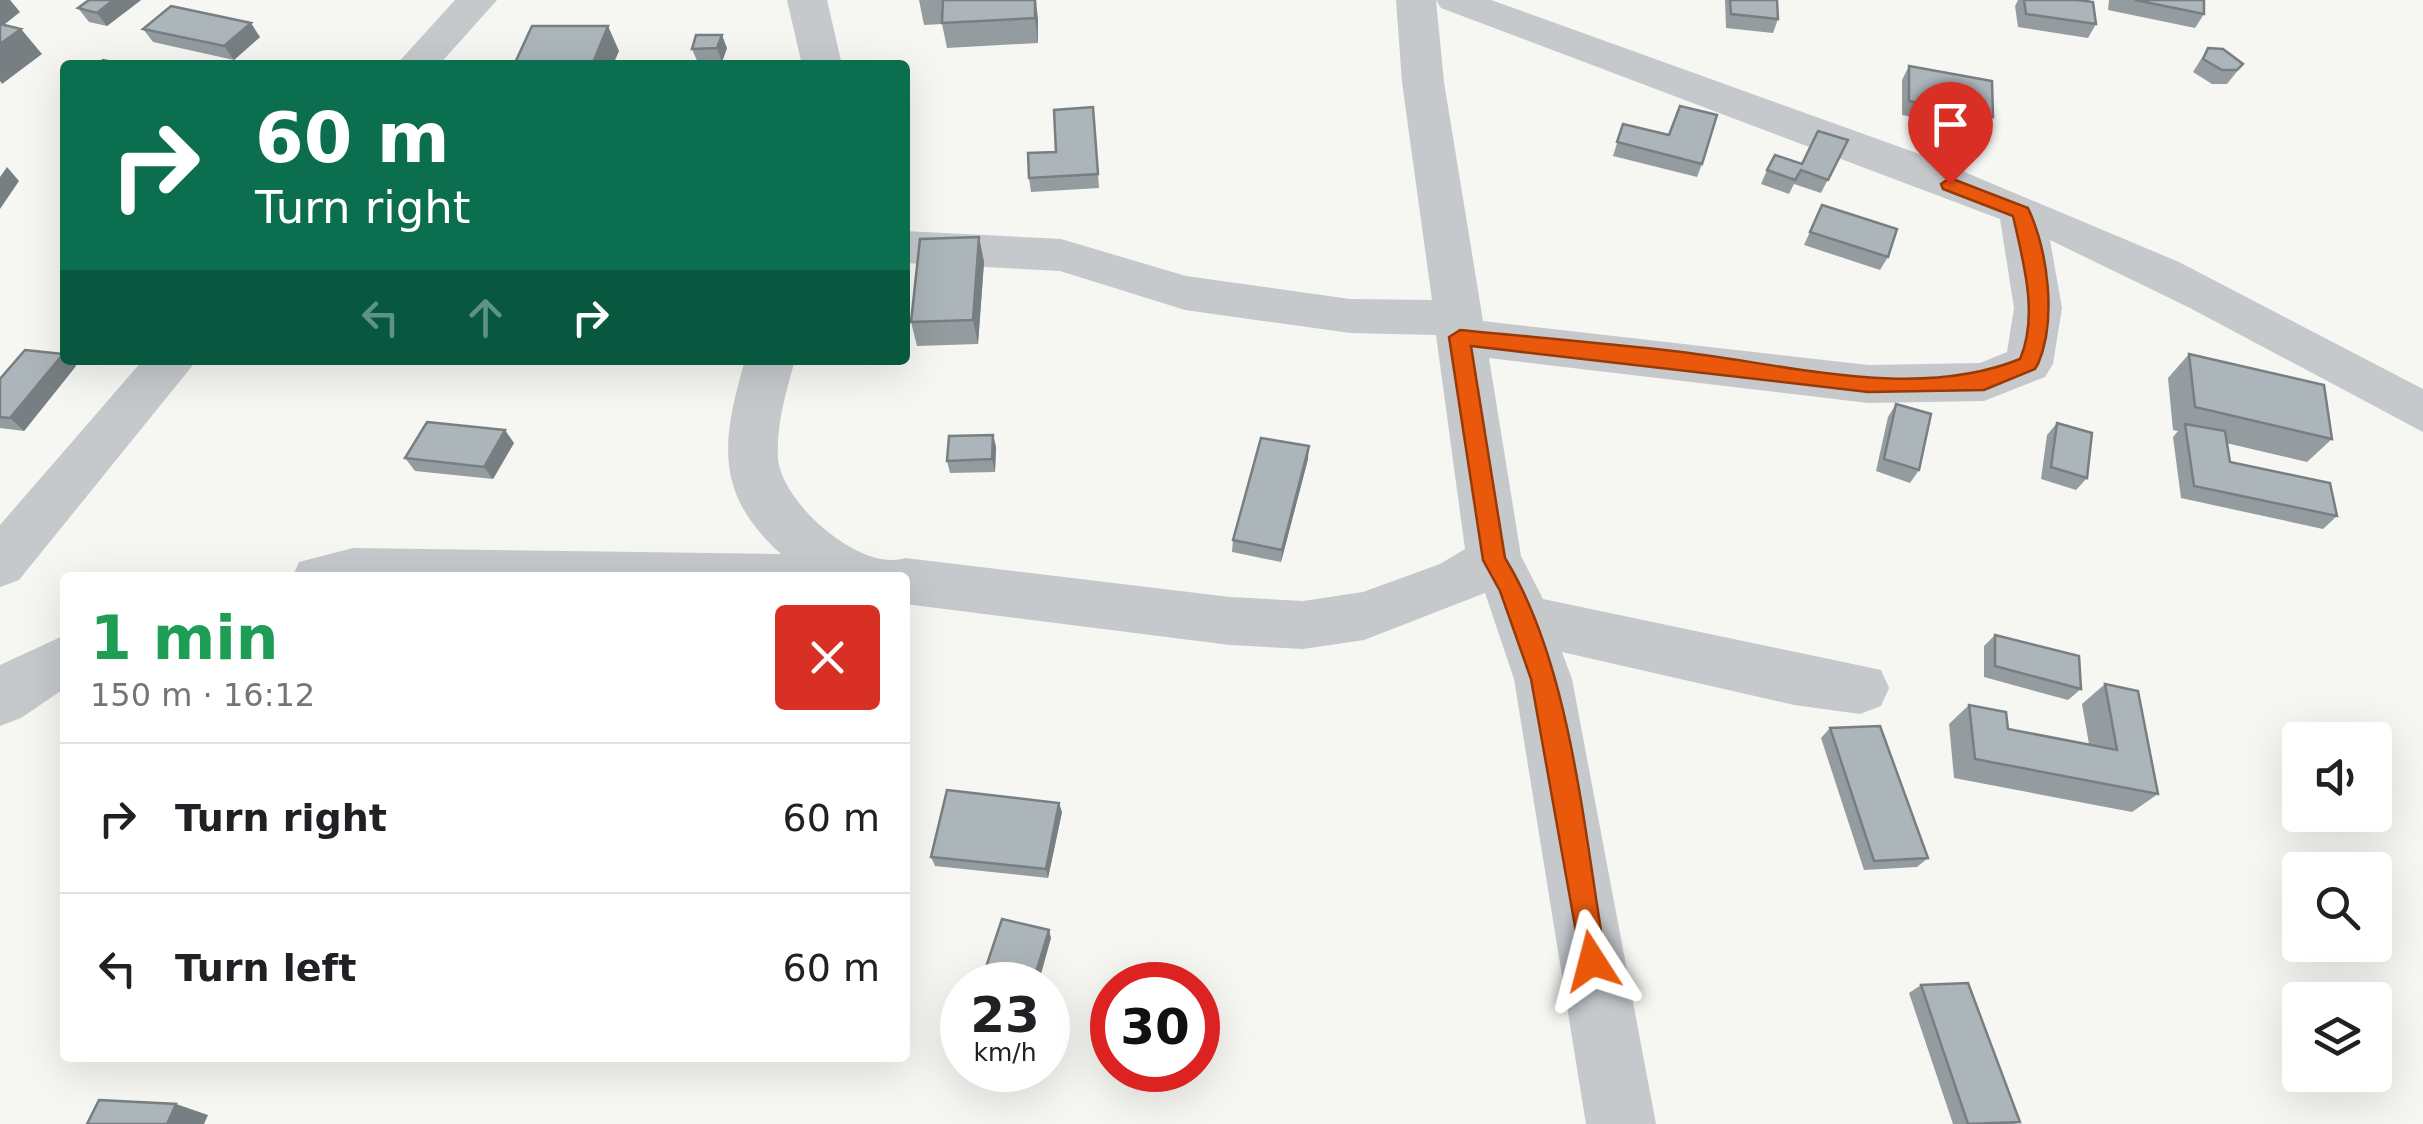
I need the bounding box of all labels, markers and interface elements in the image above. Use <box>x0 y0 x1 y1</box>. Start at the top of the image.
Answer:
pin <box>1908 82 1993 185</box>
text: 60 m <box>255 97 450 179</box>
icon: arrive <box>1923 97 1978 152</box>
icon: right <box>90 100 220 230</box>
text: Turn right <box>255 181 470 234</box>
icon: left <box>353 290 408 345</box>
icon: ahead <box>458 290 513 345</box>
icon: right <box>563 290 618 345</box>
text: 1 min <box>90 603 278 673</box>
button: close <box>775 605 880 710</box>
text: 150 m · 16:12 <box>90 676 315 714</box>
map controls <box>2282 722 2392 1092</box>
button: sound <box>2282 722 2392 832</box>
icon: right <box>90 791 145 846</box>
text: Turn right <box>175 796 387 840</box>
text: 60 m <box>783 796 880 840</box>
button: search <box>2282 852 2392 962</box>
position arrow <box>1540 909 1644 1013</box>
icon: left <box>90 941 145 996</box>
text: Turn left <box>175 946 356 990</box>
text: 60 m <box>783 946 880 990</box>
speed limit sign: 30 <box>1090 962 1220 1092</box>
button: layers <box>2282 982 2392 1092</box>
text: 23 <box>970 986 1040 1044</box>
text: km/h <box>973 1038 1037 1067</box>

